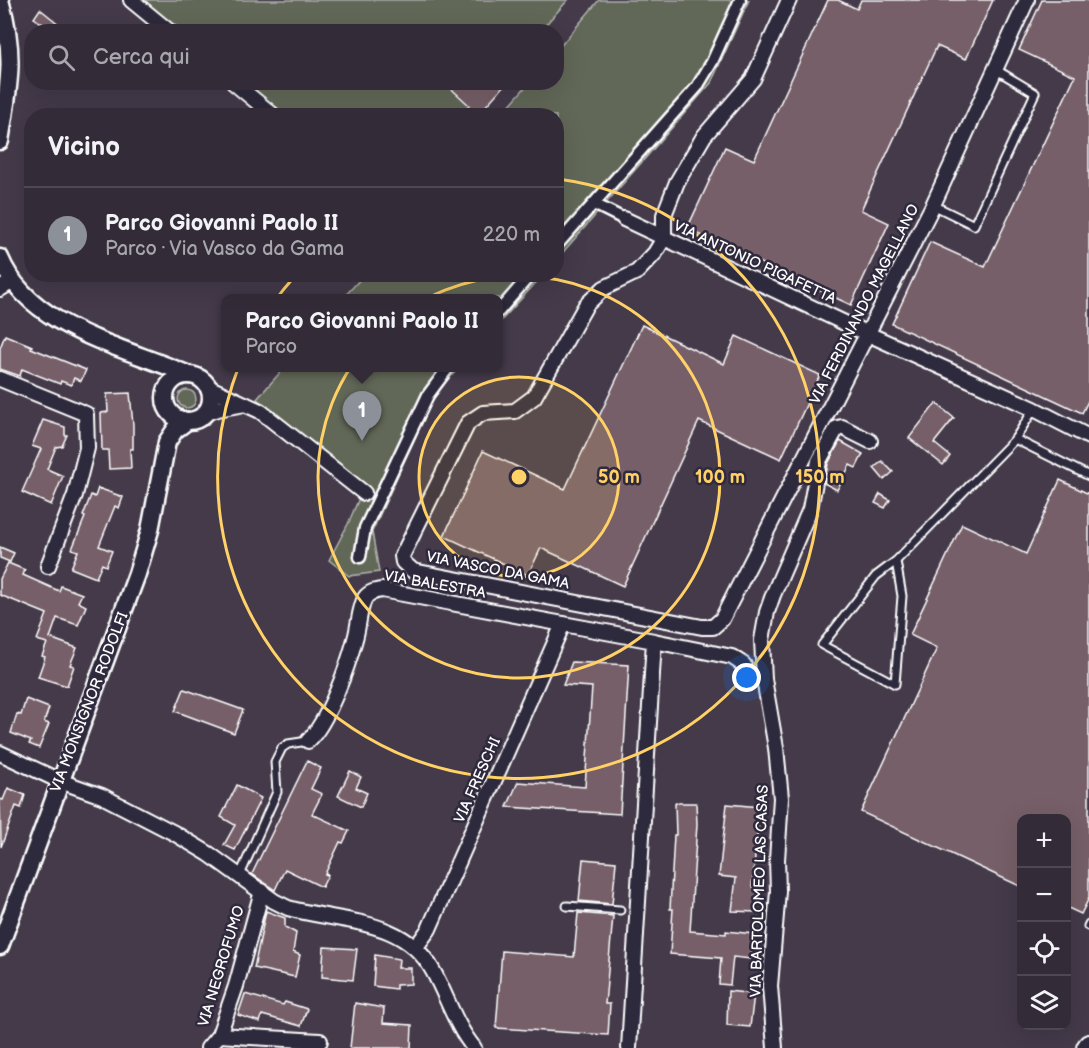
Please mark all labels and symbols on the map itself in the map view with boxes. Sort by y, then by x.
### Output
street label: VIA FERDINANDO MAGELLANO [806,201,923,408]
street label: VIA ANTONIO PIGAFETTA [670,216,840,309]
pin: 1 [342,392,382,441]
centre of rings [509,467,529,487]
text: 50 m [598,467,640,488]
text: 100 m [695,467,745,488]
text: 150 m [795,467,845,488]
street label: VIA VASCO DA GAMA [425,547,572,594]
street label: VIA BALESTRA [383,566,488,603]
street label: VIA MONSIGNOR RODOLFI [46,609,133,795]
your location [732,663,761,692]
street label: VIA FRESCHI [450,734,505,826]
street label: VIA BARTOLOMEO LAS CASAS [746,784,773,998]
street label: VIA NEGROFUMO [194,903,249,1029]

